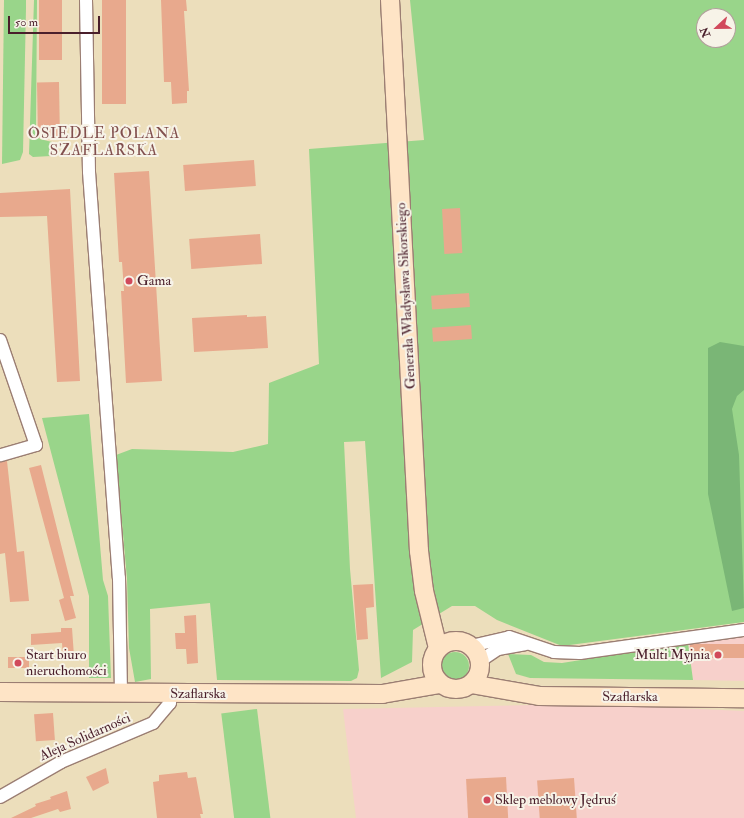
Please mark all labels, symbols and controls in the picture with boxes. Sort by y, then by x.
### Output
scale bar [10,8,102,34]
north arrow [696,8,736,48]
text: 50 m [15,15,38,30]
text: N [697,25,713,39]
district label: OSIEDLE POLANA SZAFLARSKA [28,124,180,159]
street label: Generała Władysława Sikorskiego [393,202,419,390]
place label: Gama [137,273,171,289]
marker: Gama [124,276,134,286]
place label: Start biuro nieruchomości [26,647,107,680]
place label: Multi Myjnia [635,647,710,663]
marker: Multi Myjnia [713,650,723,660]
marker: Start biuro nieruchomości [13,658,23,668]
street label: Szaflarska [170,686,226,702]
street label: Szaflarska [602,689,658,705]
street label: Aleja Solidarności [37,709,133,765]
place label: Sklep meblowy Jędruś [495,792,616,808]
marker: Sklep meblowy Jędruś [482,795,492,805]

